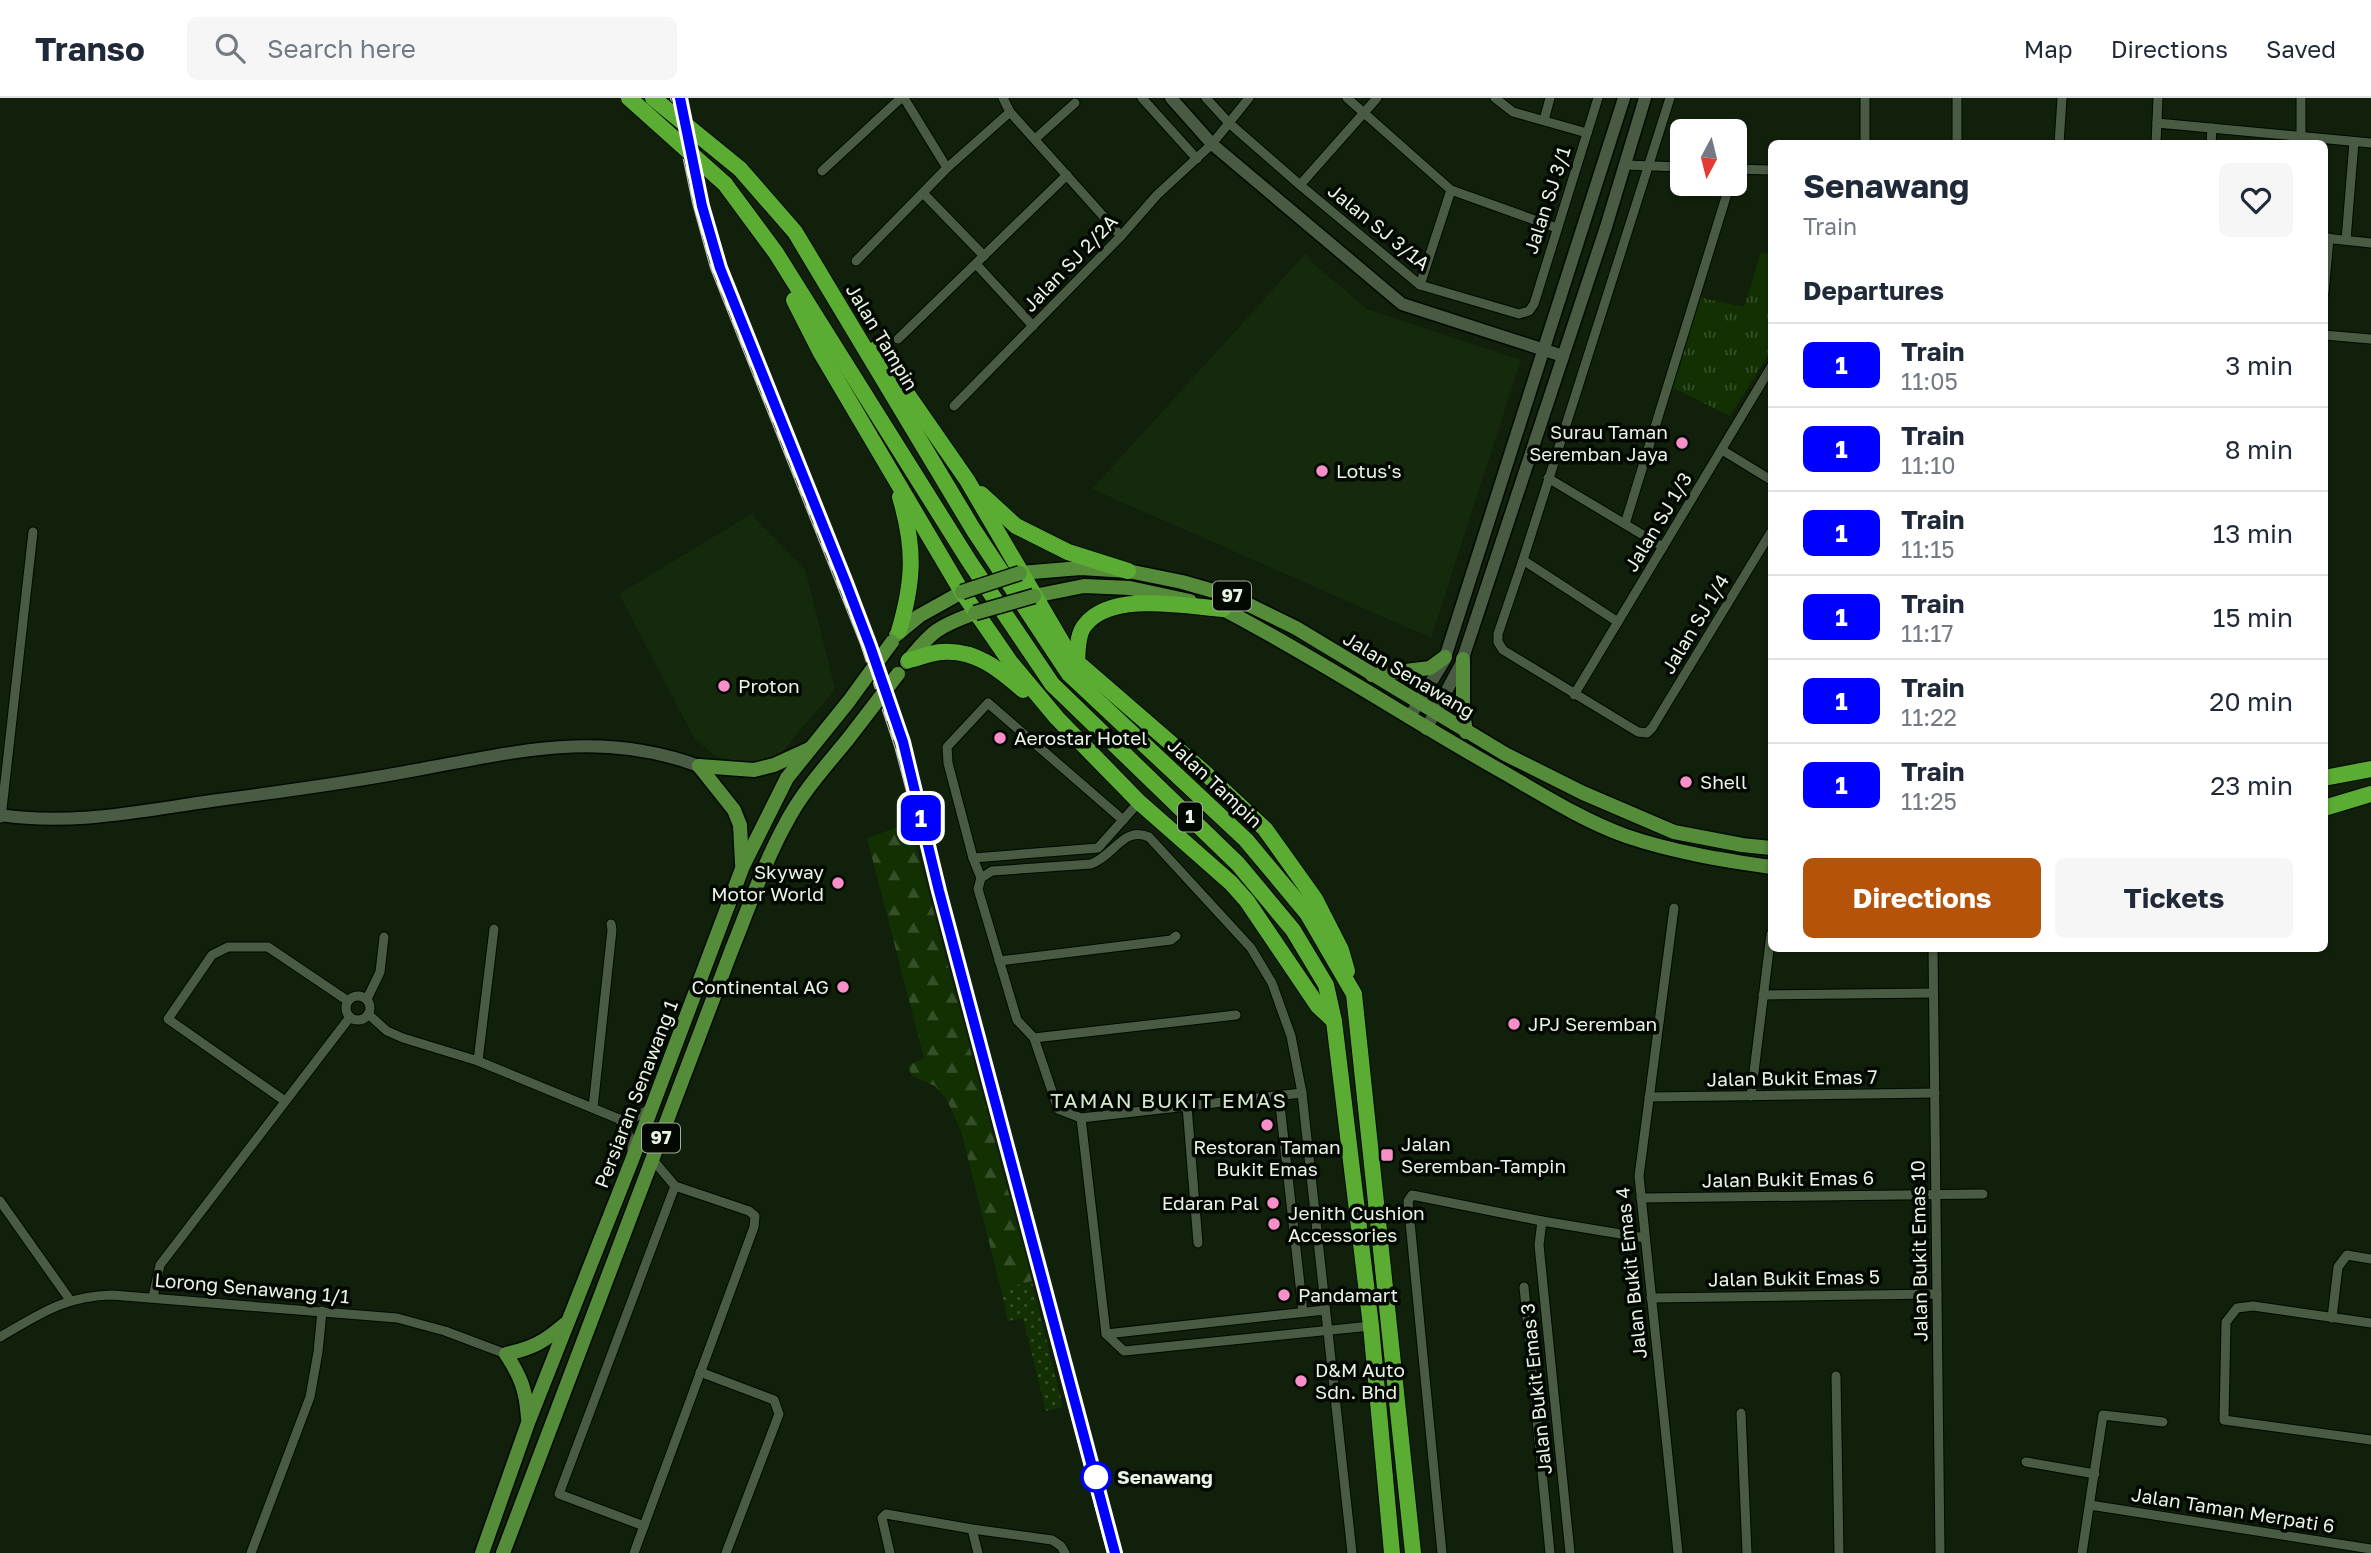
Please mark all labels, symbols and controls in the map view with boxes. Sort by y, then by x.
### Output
search box [187,17,677,80]
text: Transo [35,29,145,68]
icon: search [211,29,249,67]
text: Search here [267,33,416,64]
text: Map [2024,34,2073,63]
text: Directions [2111,34,2228,63]
text: Saved [2266,34,2336,63]
north arrow [1670,119,1746,196]
map controls [1670,119,1747,196]
street label: Jalan SJ 3/1 [1518,143,1575,256]
button: heart [2219,163,2293,237]
text: Senawang [1803,166,1969,205]
street label: Jalan SJ 3/1A [1324,179,1435,275]
street label: Jalan SJ 2/2A [1018,209,1122,316]
text: Train [1803,212,1857,240]
text: Departures [1803,275,1944,306]
street label: Jalan Tampin [842,279,923,394]
text: Train [1901,336,1965,367]
text: 1 [1835,350,1848,379]
text: 3 min [2225,350,2293,381]
text: 11:05 [1901,367,1958,395]
place label: Surau Taman Seremban Jaya [1529,420,1668,465]
text: Train [1901,420,1965,451]
text: 1 [1835,434,1848,463]
text: 8 min [2225,434,2293,465]
marker: Surau Taman Seremban Jaya [1674,435,1690,451]
text: 11:10 [1901,451,1956,479]
place label: Lotus's [1336,459,1401,482]
marker: Lotus's [1314,463,1330,479]
street label: Jalan SJ 1/3 [1619,468,1696,575]
text: Train [1901,504,1965,535]
text: 1 [1835,518,1848,547]
text: 13 min [2213,518,2293,549]
text: 11:15 [1901,535,1955,563]
street label: Jalan SJ 1/4 [1656,570,1733,678]
road number: 97 [1213,582,1251,610]
text: Train [1901,588,1965,619]
text: 1 [1835,602,1848,631]
text: 15 min [2213,602,2293,633]
text: 11:17 [1901,619,1954,647]
street label: Jalan Senawang [1339,626,1479,723]
text: Train [1901,672,1965,703]
place label: Proton [738,674,800,697]
marker: Proton [716,678,732,694]
text: 1 [1835,686,1848,715]
text: 20 min [2209,686,2293,717]
text: 11:22 [1901,703,1957,731]
place label: Aerostar Hotel [1014,726,1147,749]
marker: Aerostar Hotel [992,730,1008,746]
street label: Jalan Tampin [1163,733,1267,832]
text: Train [1901,756,1965,787]
place label: Shell [1700,770,1747,793]
text: 1 [1835,770,1848,799]
text: 23 min [2210,770,2293,801]
marker: Shell [1678,774,1694,790]
text: 11:25 [1901,787,1957,815]
line badge: 1 [898,795,944,841]
road number: 1 [1178,802,1202,832]
text: 1 [915,803,927,832]
button: Directions [1803,858,2041,938]
button: Tickets [2055,858,2293,938]
place label: Skyway Motor World [711,860,824,905]
marker: Skyway Motor World [830,875,846,891]
place label: Continental AG [691,975,829,998]
marker: Continental AG [835,979,851,995]
street label: Persiaran Senawang 1 [589,997,682,1191]
place label: JPJ Seremban [1528,1012,1657,1035]
marker: JPJ Seremban [1506,1016,1522,1032]
street label: Jalan Bukit Emas 7 [1706,1065,1878,1090]
district label: TAMAN BUKIT EMAS [1050,1087,1288,1113]
marker: Restoran Taman Bukit Emas [1259,1117,1275,1133]
road number: 97 [642,1124,680,1153]
place label: Jalan Seremban-Tampin [1401,1132,1566,1177]
place label: Restoran Taman Bukit Emas [1193,1135,1341,1180]
marker: Jalan Seremban-Tampin [1379,1147,1395,1163]
street label: Jalan Bukit Emas 10 [1905,1160,1932,1342]
street label: Jalan Bukit Emas 6 [1702,1165,1874,1192]
street label: Jalan Bukit Emas 4 [1610,1186,1651,1360]
place label: Edaran Pal [1162,1191,1259,1214]
marker: Edaran Pal [1265,1195,1281,1211]
place label: Jenith Cushion Accessories [1288,1201,1425,1246]
marker: Jenith Cushion Accessories [1266,1216,1282,1232]
street label: Jalan Bukit Emas 5 [1708,1265,1880,1290]
street label: Lorong Senawang 1/1 [154,1268,350,1307]
place label: Pandamart [1298,1283,1398,1306]
marker: Pandamart [1276,1287,1292,1303]
street label: Jalan Bukit Emas 3 [1515,1302,1556,1476]
place label: D&M Auto Sdn. Bhd [1315,1358,1405,1403]
marker: D&M Auto Sdn. Bhd [1293,1373,1309,1389]
marker: Senawang [1081,1462,1111,1492]
place label: Senawang [1117,1465,1213,1488]
street label: Jalan Taman Merpati 6 [2130,1482,2336,1537]

